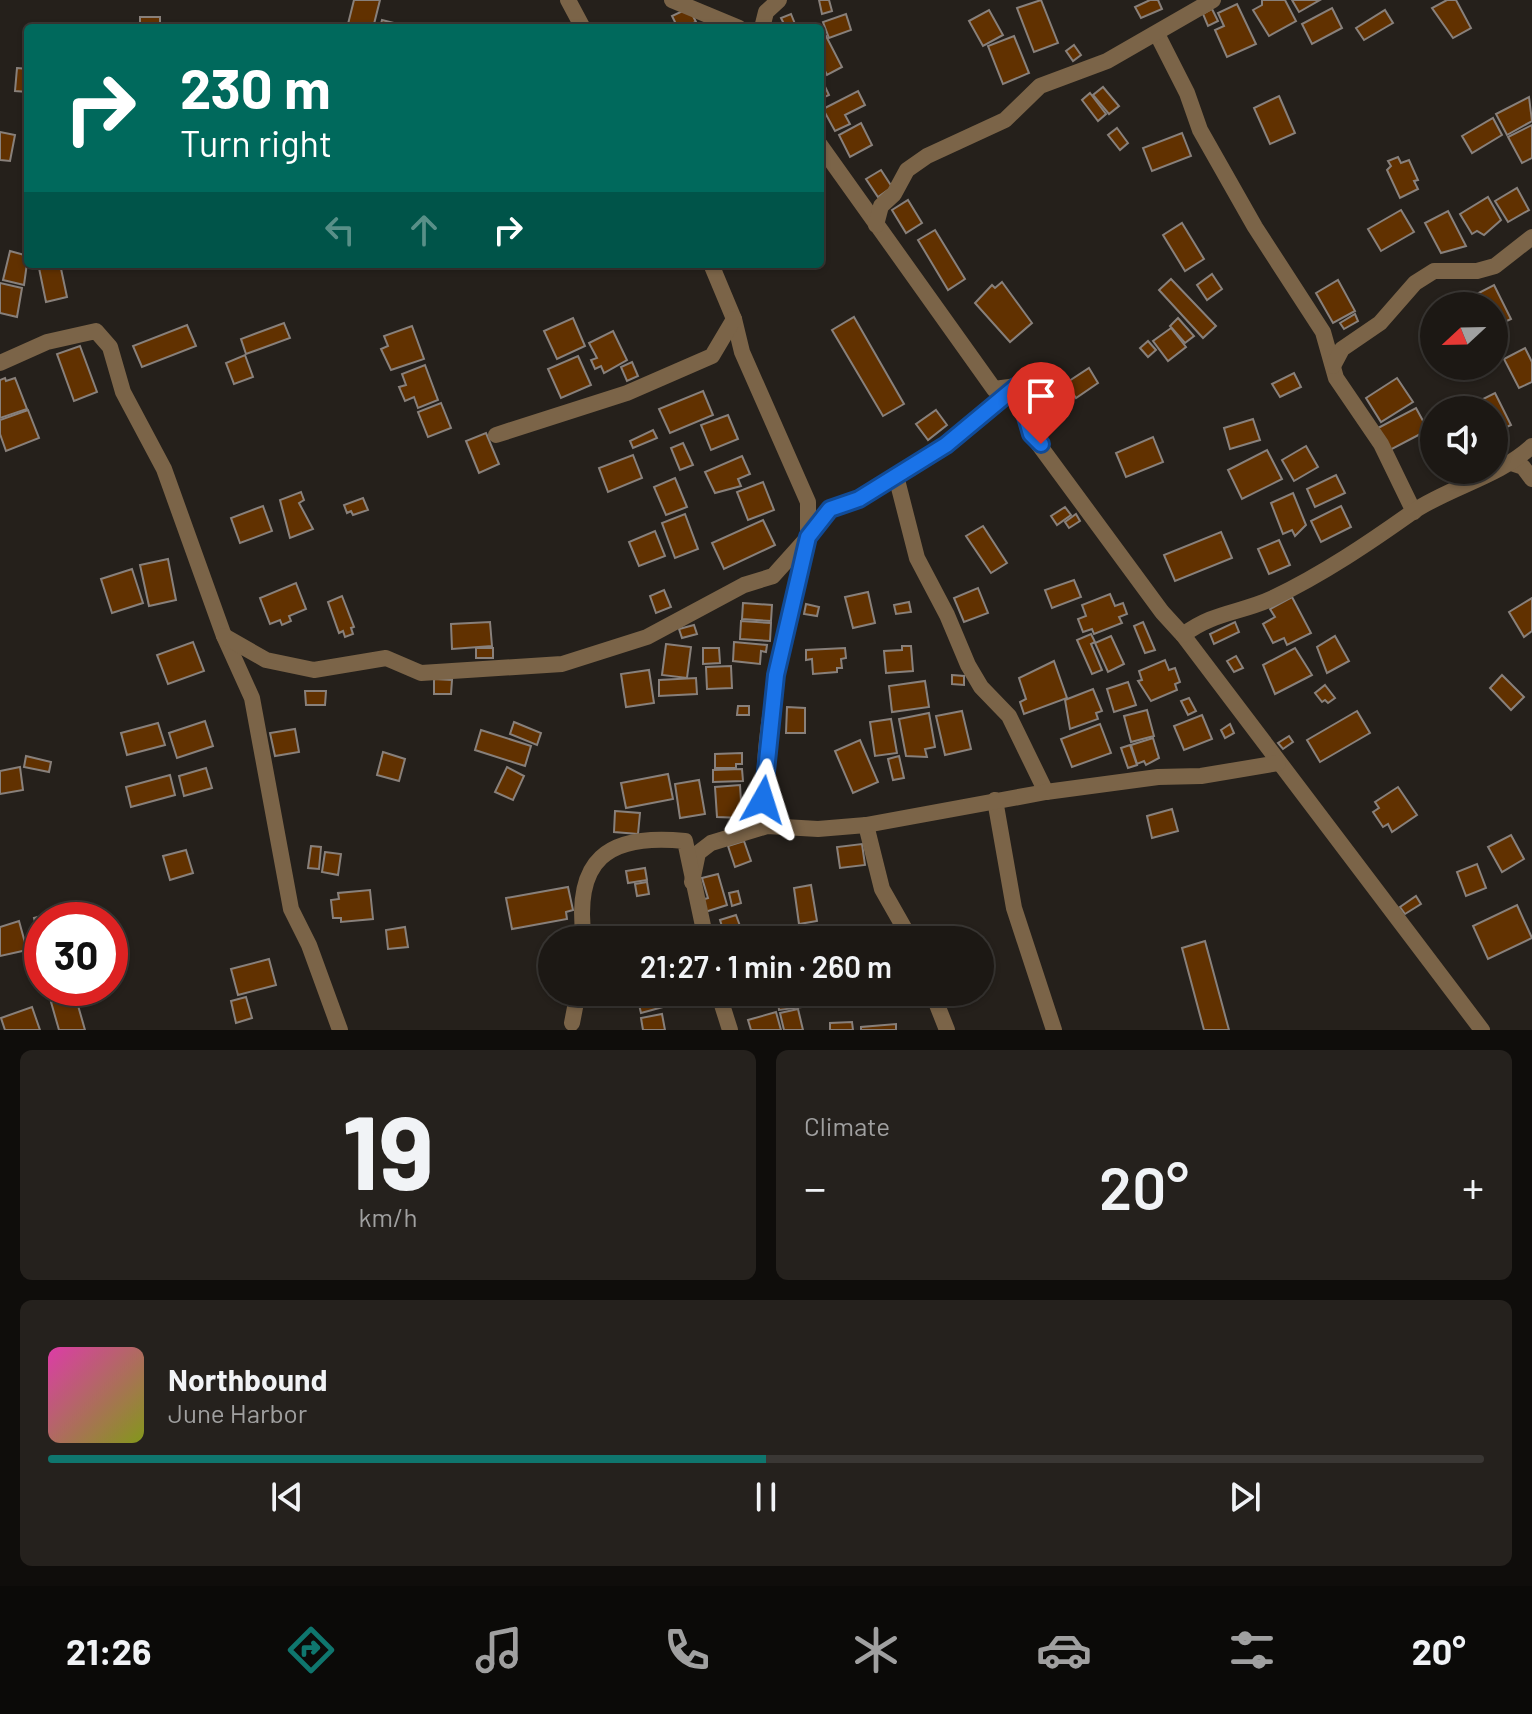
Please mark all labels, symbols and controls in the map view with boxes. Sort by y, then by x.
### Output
text: 230 m [180,53,331,120]
icon: right [48,56,152,160]
text: Turn right [180,121,332,164]
icon: left [318,208,362,252]
icon: ahead [402,208,446,252]
icon: right [486,208,530,252]
north arrow [1420,292,1508,380]
map controls [1420,292,1508,484]
pin [1007,362,1075,444]
icon: arrive [1019,374,1063,418]
button: sound [1420,396,1508,484]
position arrow [721,758,805,842]
speed limit sign: 30 [24,902,128,1006]
text: 21:27 · 1 min · 260 m [640,948,892,984]
text: 19 [342,1086,434,1211]
text: Climate [804,1110,890,1141]
text: 20° [1099,1150,1189,1222]
text: − [804,1160,826,1213]
text: + [1462,1160,1484,1213]
text: km/h [359,1201,417,1232]
text: Northbound [168,1361,327,1397]
text: June Harbor [168,1397,307,1428]
icon: previous [265,1475,309,1519]
icon: pause [744,1475,788,1519]
icon: next [1223,1475,1267,1519]
icon: directions [283,1622,339,1678]
icon: music [471,1622,527,1678]
icon: phone [659,1622,715,1678]
icon: climate [848,1622,904,1678]
icon: car [1036,1622,1092,1678]
icon: filters [1224,1622,1280,1678]
text: 21:26 [66,1629,151,1672]
text: 20° [1412,1629,1466,1672]

